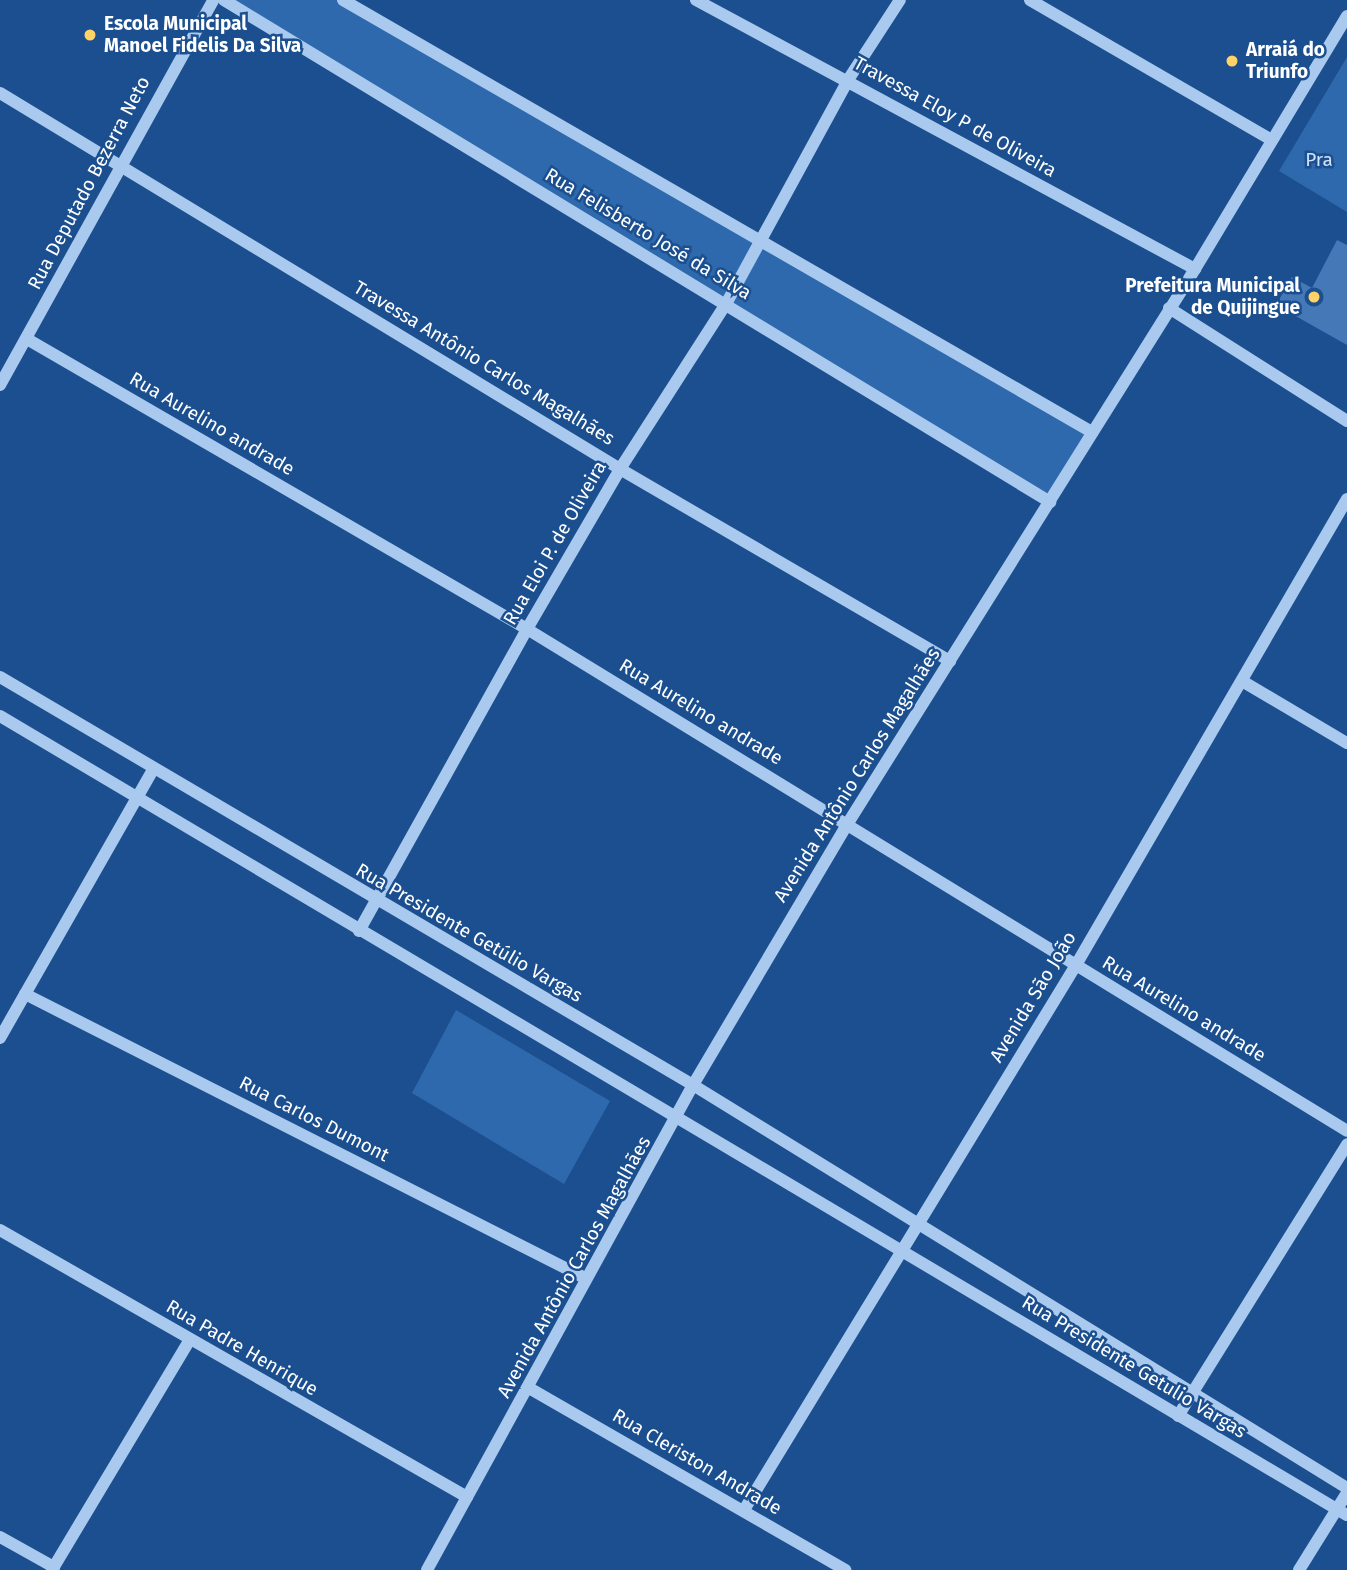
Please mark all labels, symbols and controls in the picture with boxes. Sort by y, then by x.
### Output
place label: Escola Municipal Manoel Fidelis Da Silva [104,13,301,57]
marker: Escola Municipal Manoel Fidelis Da Silva [82,27,98,43]
place label: Arraiá do Triunfo [1246,39,1325,83]
street label: Travessa Eloy P de Oliveira [850,52,1060,182]
marker: Arraiá do Triunfo [1224,53,1240,69]
street label: Rua Deputado Bezerra Neto [23,73,155,293]
park label: Pra [1305,149,1333,171]
street label: Rua Felisberto José da Silva [541,163,755,305]
place label: Prefeitura Municipal de Quijingue [1125,275,1300,319]
street label: Travessa Antônio Carlos Magalhães [350,276,618,450]
marker: Prefeitura Municipal de Quijingue [1306,289,1322,305]
street label: Rua Aurelino andrade [125,367,299,481]
street label: Rua Eloi P. de Oliveira [499,457,611,629]
street label: Avenida Antônio Carlos Magalhães [769,644,945,906]
street label: Rua Aurelino andrade [615,654,787,770]
street label: Rua Presidente Getúlio Vargas [352,859,586,1007]
street label: Avenida São João [985,927,1081,1067]
street label: Rua Aurelino andrade [1098,951,1270,1067]
street label: Rua Carlos Dumont [235,1071,393,1167]
street label: Avenida Antônio Carlos Magalhães [492,1132,656,1402]
street label: Rua Presidente Getulio Vargas [1018,1291,1250,1443]
street label: Rua Padre Henrique [162,1295,322,1401]
street label: Rua Cleriston Andrade [608,1404,786,1520]

